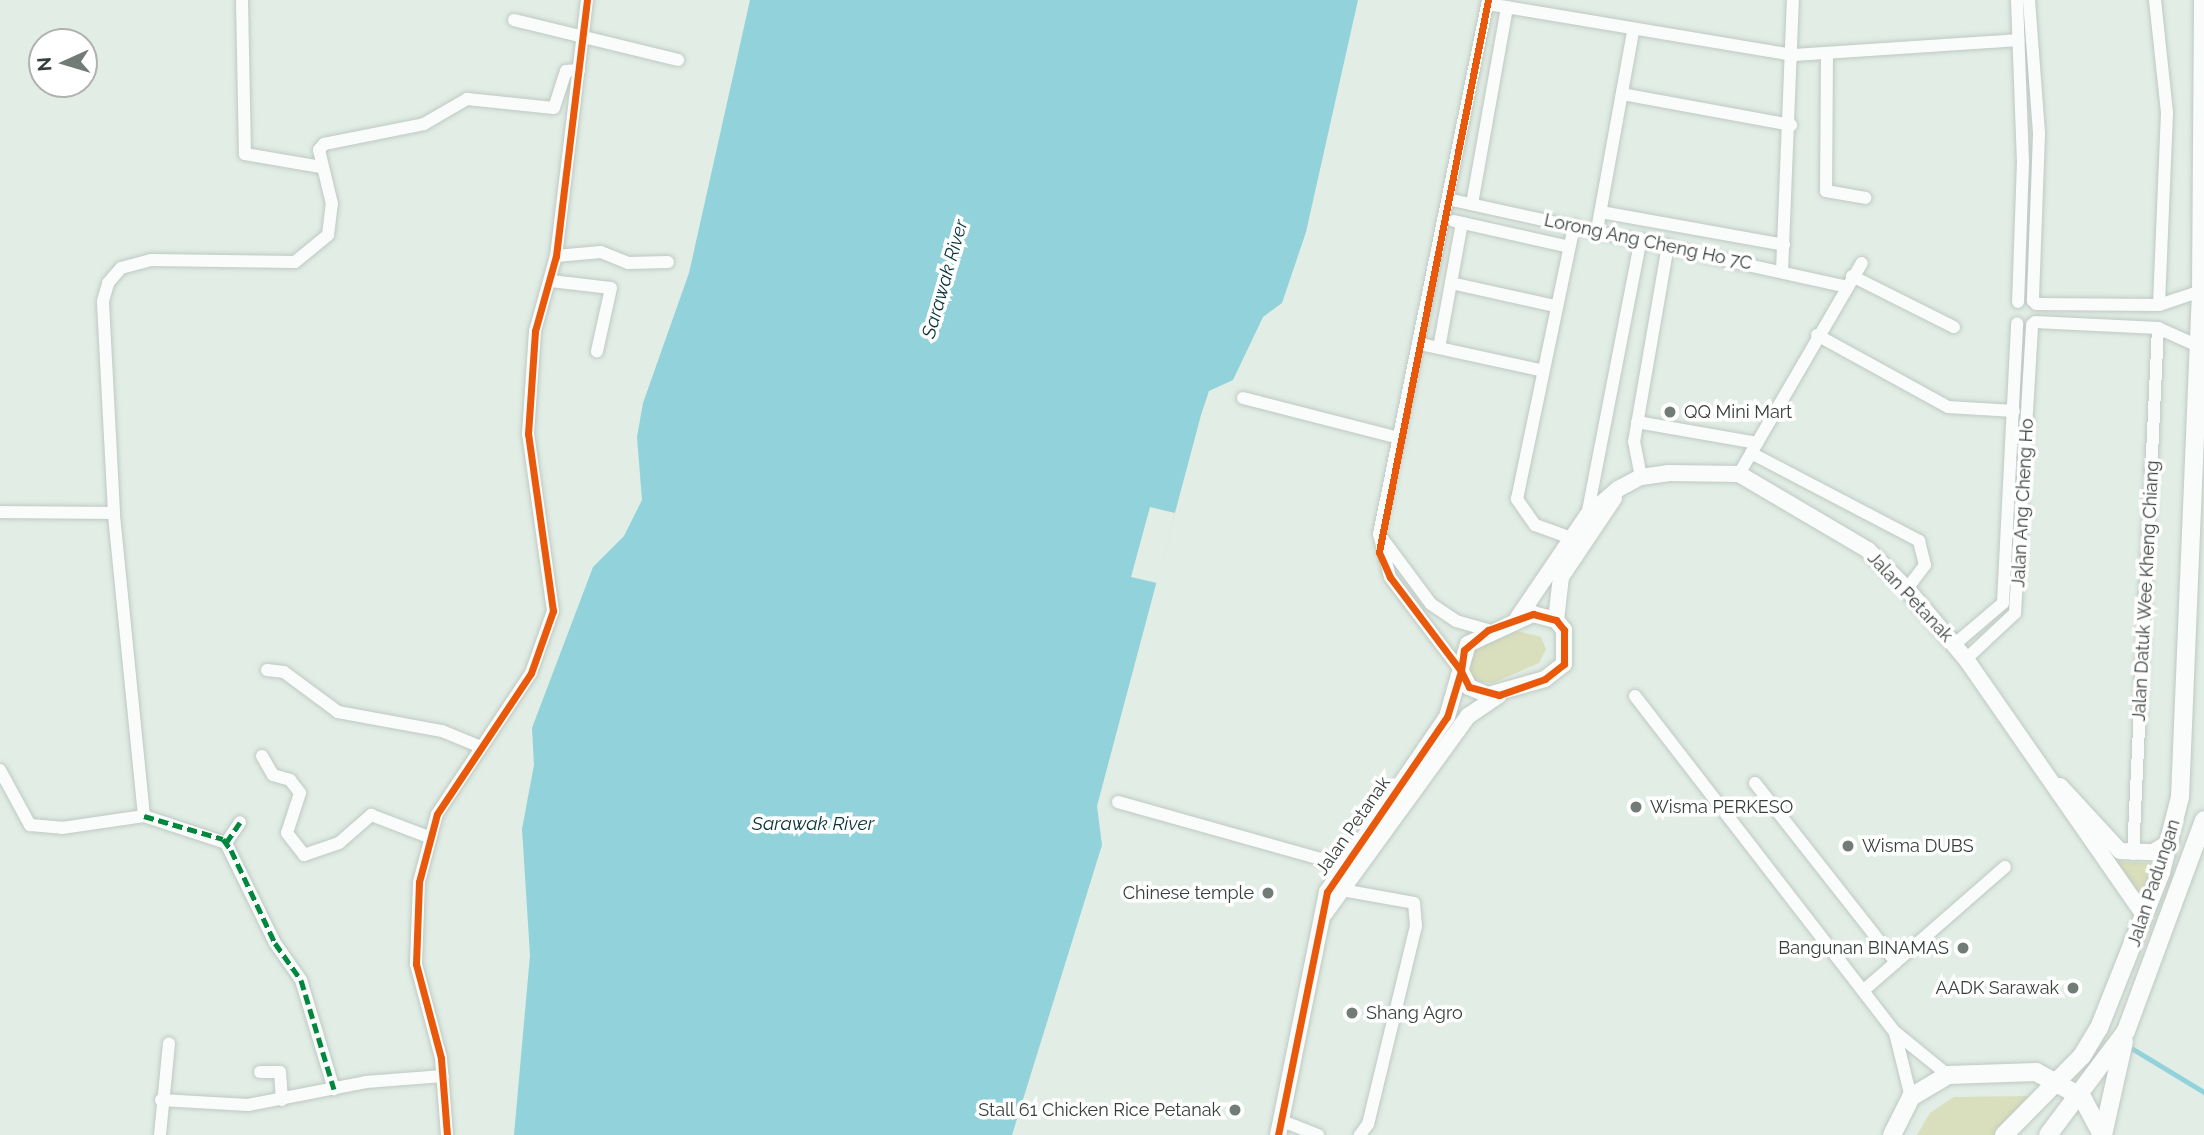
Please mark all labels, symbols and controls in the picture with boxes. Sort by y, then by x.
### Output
north arrow [28,28,98,98]
text: N [33,56,56,72]
street label: Lorong Ang Cheng Ho 7C [1542,209,1754,275]
water label: Sarawak River [917,217,973,341]
place label: QQ Mini Mart [1684,401,1792,423]
marker: QQ Mini Mart [1662,404,1678,420]
street label: Jalan Ang Cheng Ho [2008,418,2038,588]
street label: Jalan Datuk Wee Kheng Chiang [2128,460,2164,722]
street label: Jalan Petanak [1863,547,1957,647]
street label: Jalan Petanak [1311,773,1395,879]
place label: Wisma PERKESO [1650,796,1793,818]
marker: Wisma PERKESO [1628,799,1644,815]
water label: Sarawak River [752,813,874,835]
street label: Jalan Padungan [2123,817,2185,949]
place label: Wisma DUBS [1862,835,1974,857]
marker: Wisma DUBS [1840,838,1856,854]
place label: Chinese temple [1123,882,1254,904]
marker: Chinese temple [1260,885,1276,901]
place label: Bangunan BINAMAS [1778,937,1949,959]
marker: Bangunan BINAMAS [1955,940,1971,956]
place label: AADK Sarawak [1935,977,2059,999]
marker: AADK Sarawak [2065,980,2081,996]
place label: Shang Agro [1366,1002,1463,1024]
marker: Shang Agro [1344,1005,1360,1021]
place label: Stall 61 Chicken Rice Petanak [978,1099,1221,1121]
marker: Stall 61 Chicken Rice Petanak [1227,1102,1243,1118]

